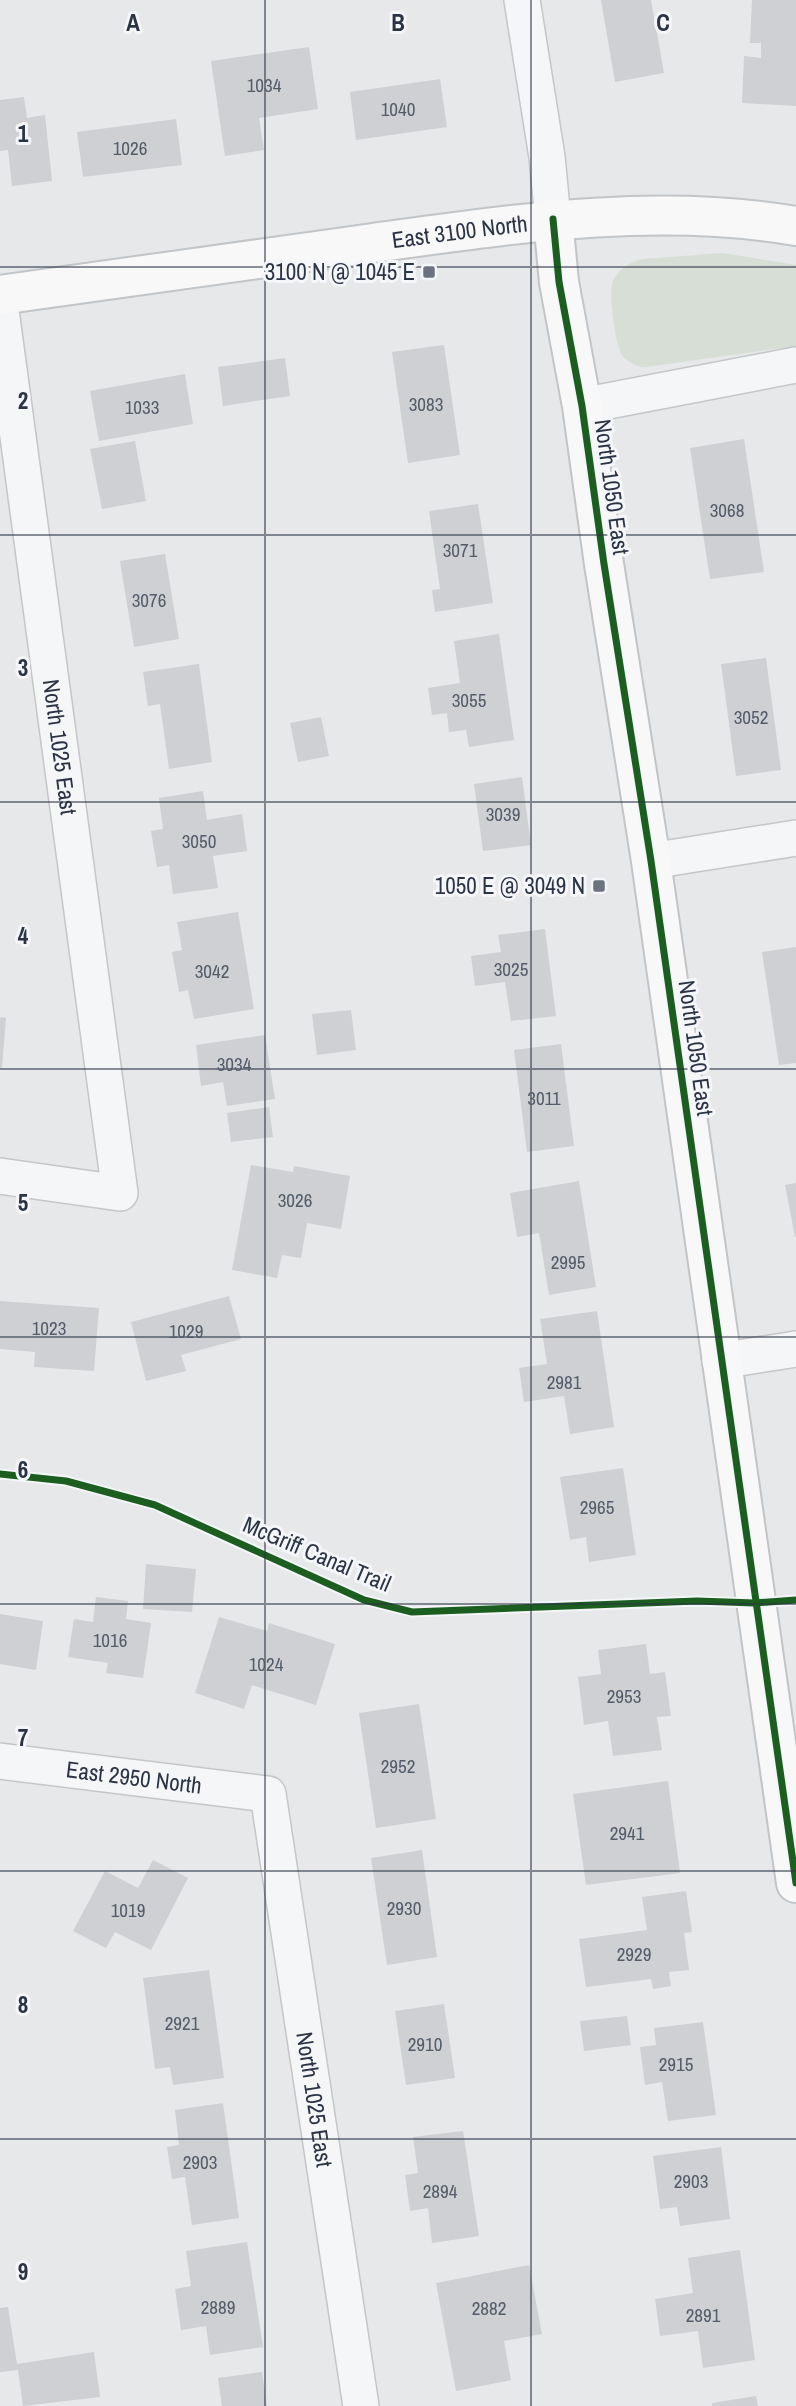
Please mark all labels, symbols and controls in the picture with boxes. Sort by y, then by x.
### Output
text: A [126,7,140,38]
text: B [391,7,405,38]
text: C [656,7,670,38]
house number: 1034 [247,72,282,98]
house number: 1040 [381,96,415,122]
text: 1 [18,118,29,149]
house number: 1026 [113,135,147,161]
street label: East 3100 North [390,207,529,255]
place label: 3100 N @ 1045 E [265,256,415,287]
marker: 3100 N @ 1045 E [421,264,437,280]
text: 2 [18,385,28,416]
house number: 3083 [409,391,443,417]
house number: 1033 [125,394,159,420]
street label: North 1050 East [588,417,637,557]
house number: 3068 [710,497,744,523]
house number: 3071 [443,537,478,563]
house number: 3076 [132,587,166,613]
text: 3 [18,652,28,683]
street label: North 1025 East [36,677,85,817]
house number: 3055 [452,687,487,713]
house number: 3052 [734,704,768,730]
house number: 3039 [486,801,520,827]
house number: 3050 [182,828,216,854]
place label: 1050 E @ 3049 N [435,870,585,901]
marker: 1050 E @ 3049 N [591,878,607,894]
text: 4 [18,920,29,951]
house number: 3025 [494,956,529,982]
house number: 3042 [195,958,229,984]
street label: North 1050 East [672,978,721,1118]
house number: 3034 [217,1051,252,1077]
house number: 3011 [527,1085,561,1111]
text: 5 [18,1187,28,1218]
house number: 3026 [278,1187,312,1213]
house number: 2995 [551,1249,586,1275]
house number: 1023 [32,1315,66,1341]
house number: 1029 [169,1318,203,1344]
house number: 2981 [547,1369,582,1395]
text: 6 [18,1454,28,1485]
house number: 2965 [580,1494,615,1520]
street label: McGriff Canal Trail [238,1508,396,1599]
house number: 1016 [93,1627,127,1653]
house number: 1024 [249,1651,284,1677]
house number: 2953 [607,1683,641,1709]
text: 7 [18,1722,28,1753]
street label: East 2950 North [64,1753,204,1801]
house number: 2952 [381,1753,415,1779]
house number: 2941 [610,1820,645,1846]
house number: 2930 [387,1895,421,1921]
house number: 1019 [111,1897,145,1923]
house number: 2929 [617,1941,651,1967]
text: 8 [18,1989,28,2020]
house number: 2921 [165,2010,200,2036]
street label: North 1025 East [289,2030,340,2169]
house number: 2910 [408,2031,442,2057]
house number: 2915 [659,2051,694,2077]
house number: 2903 [183,2149,217,2175]
house number: 2903 [674,2168,708,2194]
house number: 2894 [423,2178,458,2204]
text: 9 [18,2256,28,2287]
house number: 2889 [201,2294,235,2320]
house number: 2882 [472,2295,506,2321]
house number: 2891 [686,2302,721,2328]

